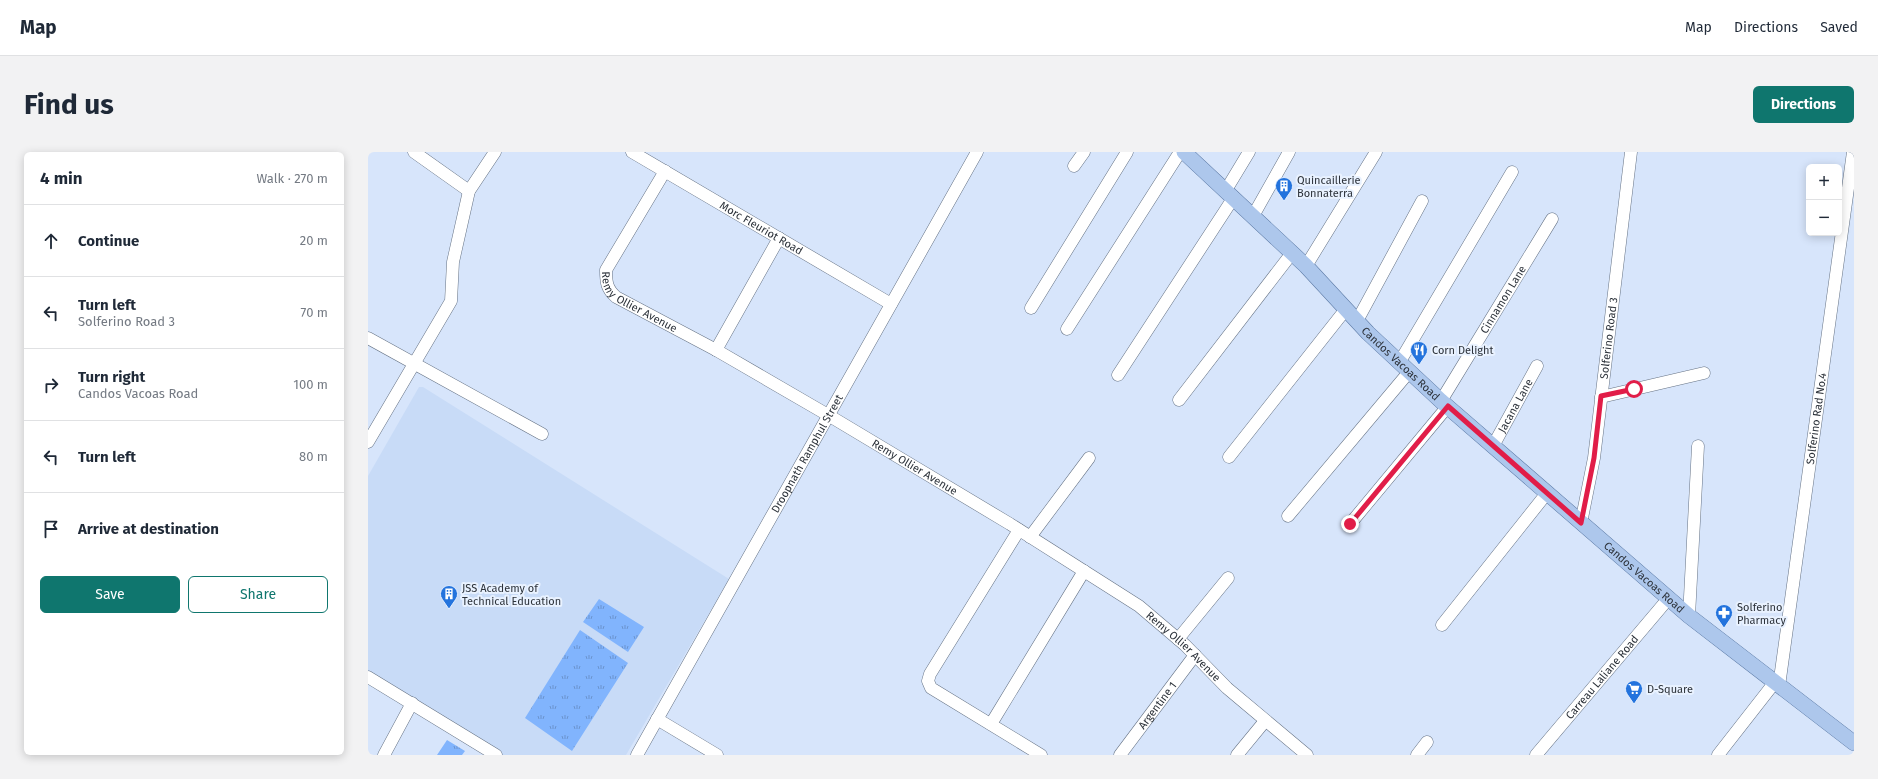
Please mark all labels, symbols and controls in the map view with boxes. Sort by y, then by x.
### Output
text: Map [20,16,57,39]
text: Map [1685,19,1712,36]
text: Directions [1734,19,1798,36]
text: Saved [1820,19,1858,36]
button: Directions [1753,86,1854,123]
text: Find us [24,88,114,121]
map controls [1806,164,1842,236]
button: + [1806,164,1842,200]
text: 4 min [40,168,83,189]
text: Walk · 270 m [256,171,328,186]
place label: Quincaillerie Bonnaterra [1297,174,1361,200]
building icon: Quincaillerie Bonnaterra [1274,176,1294,201]
street label: Morc Fleuriot Road [717,199,805,258]
button: − [1806,200,1842,236]
icon: ahead [40,230,62,252]
text: Continue [78,232,139,250]
text: 20 m [300,233,328,248]
street label: Cinnamon Lane [1478,263,1529,336]
street label: Remy Ollier Avenue [599,271,679,335]
text: Turn left [78,296,136,314]
street label: Solferino Road 3 [1598,297,1620,380]
icon: left [40,302,62,324]
text: 70 m [301,305,328,320]
text: Solferino Road 3 [78,314,175,329]
street label: Candos Vacoas Road [1359,324,1442,403]
restaurant icon: Corn Delight [1409,340,1429,365]
place label: Corn Delight [1432,344,1494,357]
text: Turn right [78,368,145,386]
street label: Solferino Rad No.4 [1804,372,1829,465]
icon: right [40,374,62,396]
text: 100 m [293,377,328,392]
street label: Jacana Lane [1496,377,1536,435]
route start [1625,380,1643,398]
text: Candos Vacoas Road [78,386,198,401]
street label: Droopnath Ramphul Street [769,392,846,515]
street label: Remy Ollier Avenue [869,437,959,498]
icon: left [40,446,62,468]
text: Turn left [78,448,136,466]
text: 80 m [299,449,328,464]
route end [1341,515,1359,533]
icon: arrive [40,518,62,540]
text: Arrive at destination [78,520,219,538]
street label: Candos Vacoas Road [1601,539,1687,616]
button: Save [40,576,180,613]
button: Share [188,576,328,613]
place label: JSS Academy of Technical Education [462,582,561,608]
building icon: JSS Academy of Technical Education [439,584,459,609]
place label: Solferino Pharmacy [1737,601,1787,627]
pharmacy icon: Solferino Pharmacy [1714,603,1734,628]
street label: Remy Ollier Avenue [1143,609,1223,684]
street label: Carreau Laliane Road [1563,633,1641,722]
supermarket icon: D-Square [1624,679,1644,704]
street label: Argentine 1 [1136,680,1179,732]
place label: D-Square [1647,683,1693,696]

